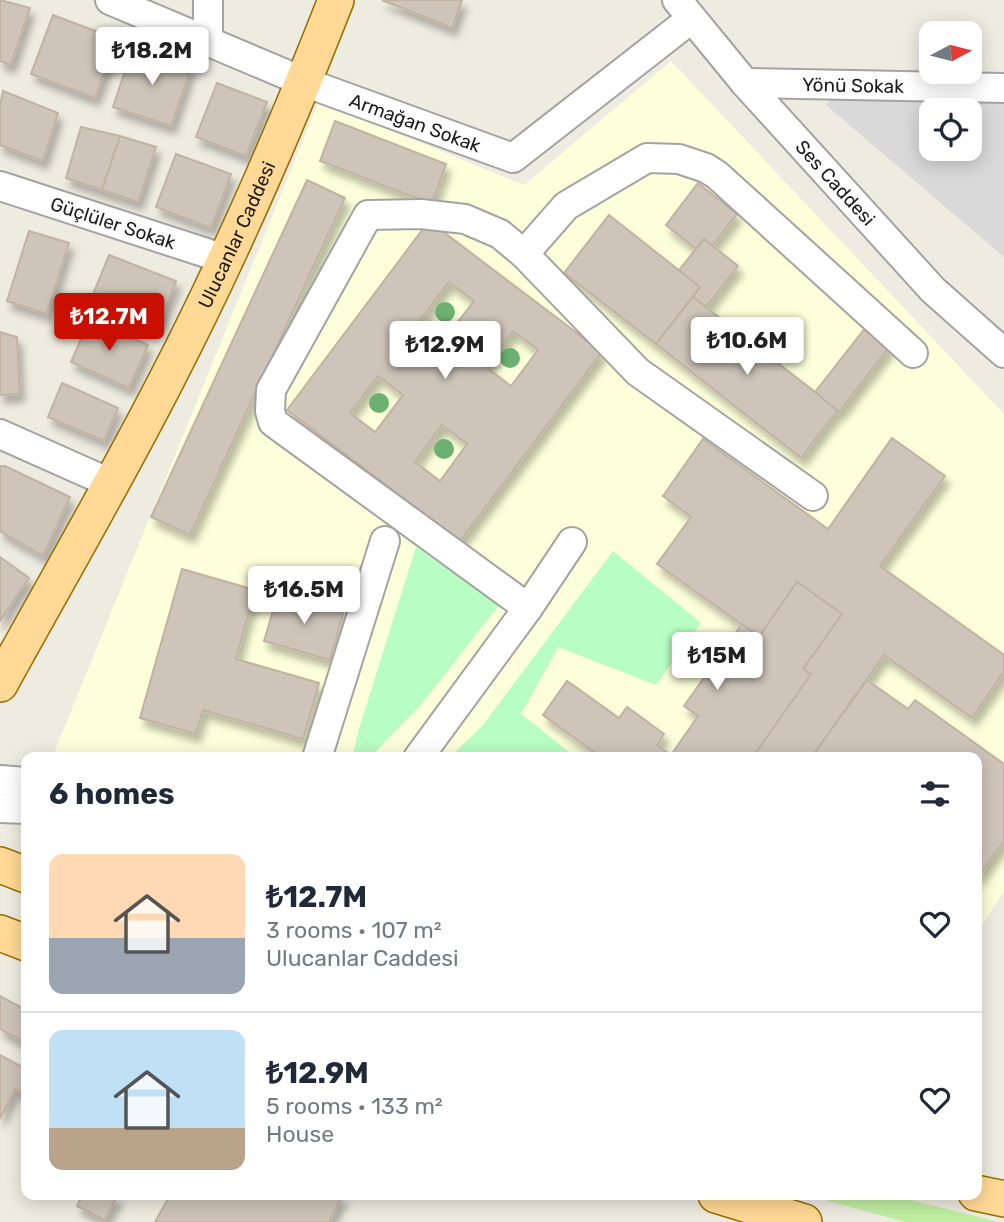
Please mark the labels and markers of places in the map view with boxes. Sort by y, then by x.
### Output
pin: ₺18.2M [95,28,209,87]
pin: ₺12.7M [52,294,166,353]
pin: ₺10.6M [690,318,804,377]
pin: ₺12.9M [388,322,502,381]
pin: ₺16.5M [247,566,361,626]
pin: ₺15M [676,632,758,692]

